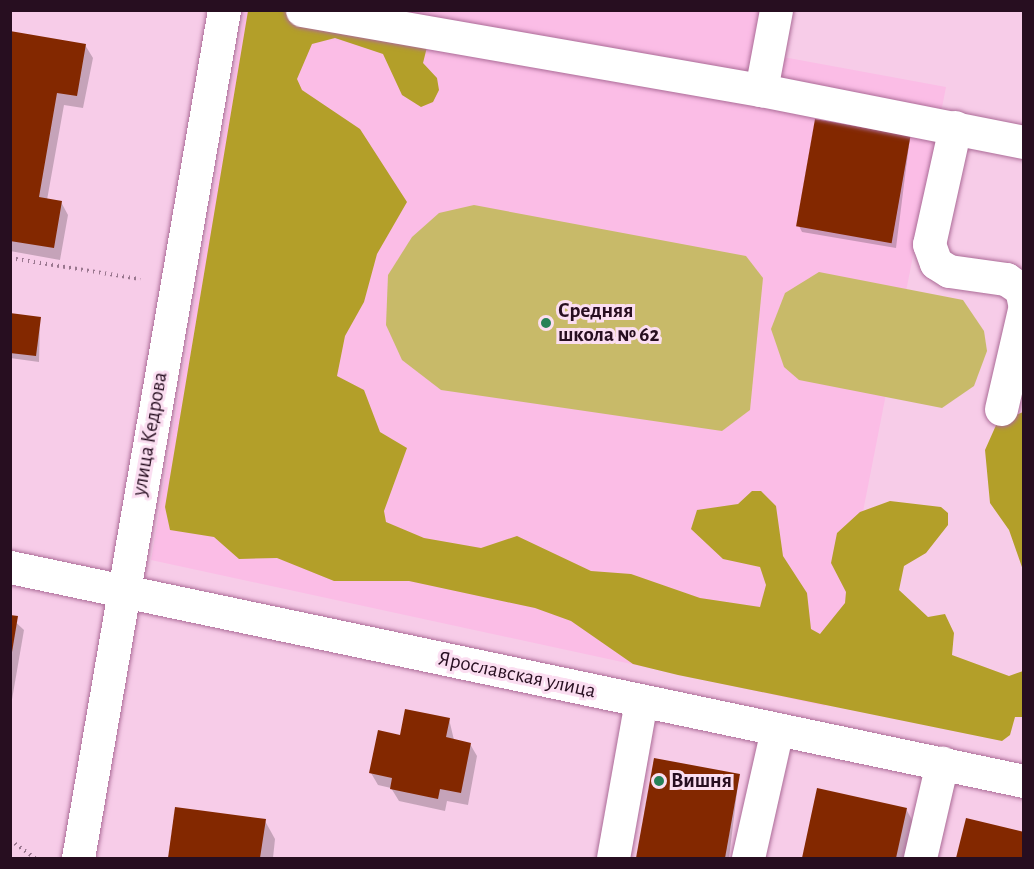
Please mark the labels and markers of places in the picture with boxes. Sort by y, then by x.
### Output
place label: Средняя школа № 62 [558,298,659,348]
marker: Средняя школа № 62 [539,316,553,330]
place label: Вишня [671,768,732,794]
marker: Вишня [652,774,666,788]

